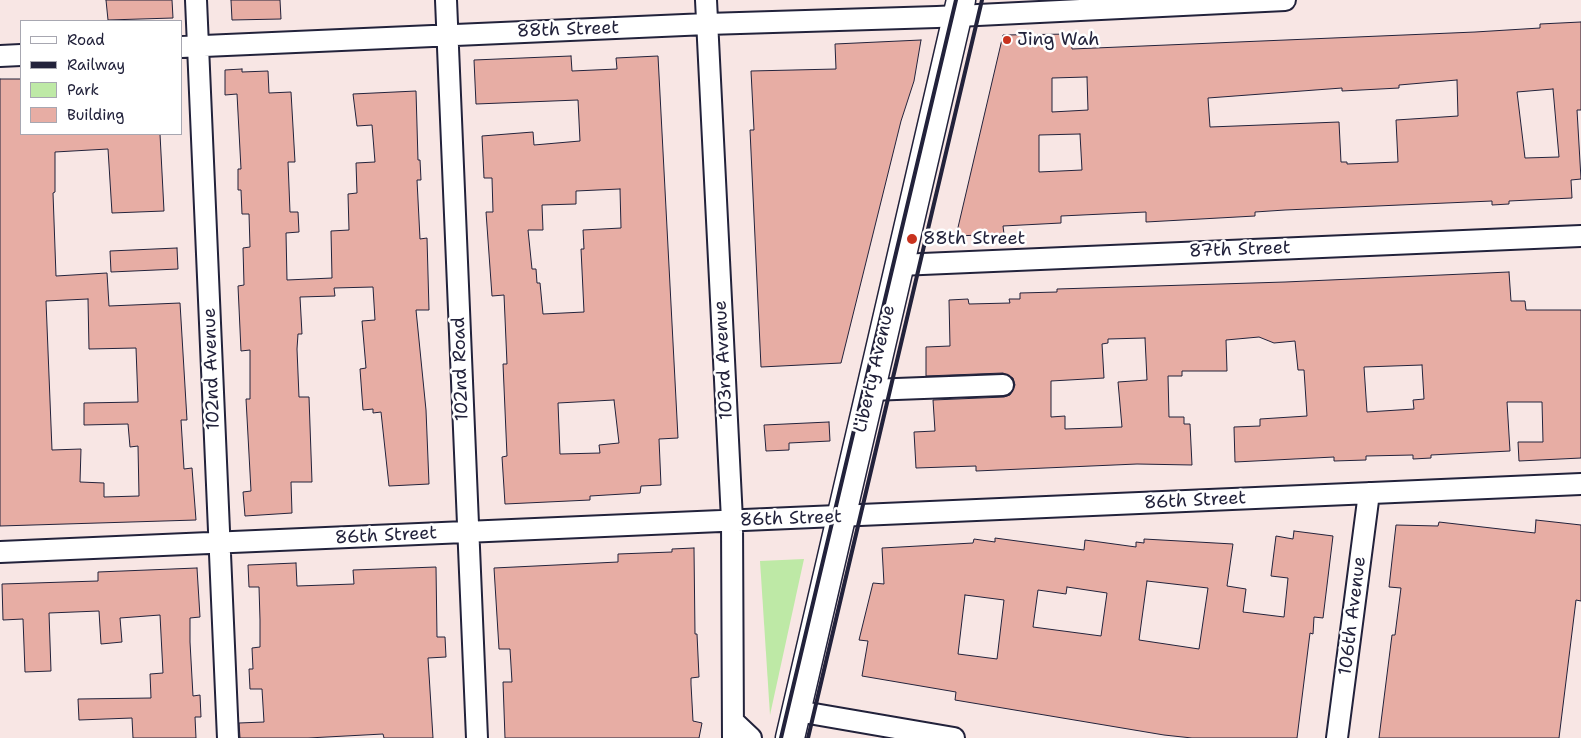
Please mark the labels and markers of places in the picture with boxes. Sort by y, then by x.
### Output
place label: Jing Wah [1017,29,1100,51]
marker: Jing Wah [1001,34,1013,46]
place label: 88th Street [923,228,1025,250]
marker: 88th Street [905,232,919,246]

